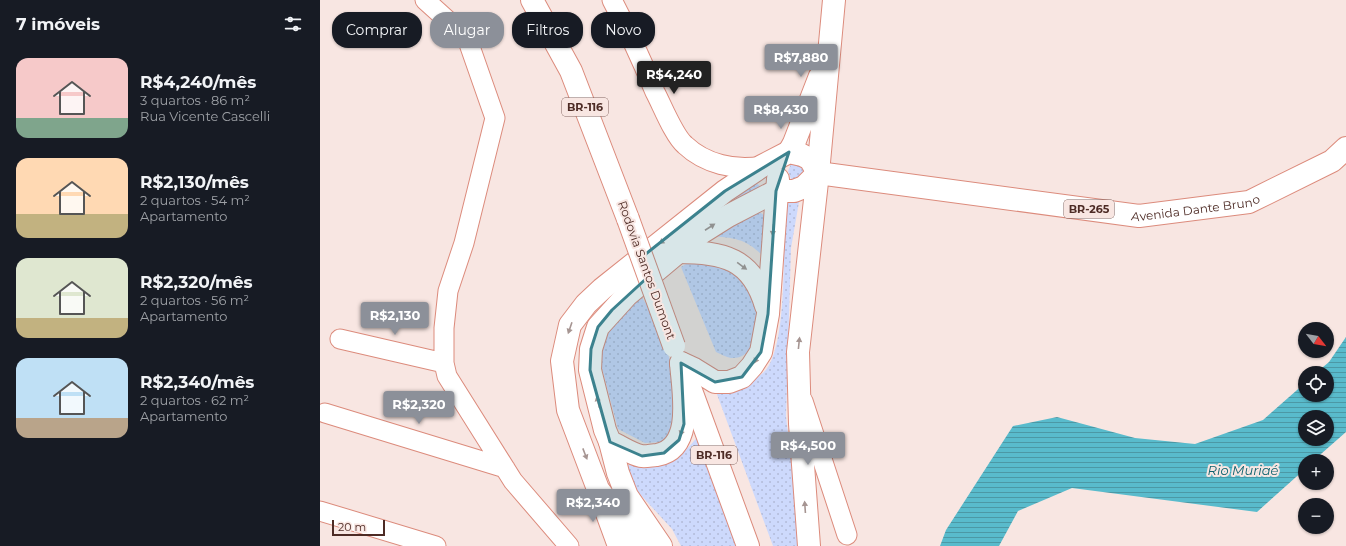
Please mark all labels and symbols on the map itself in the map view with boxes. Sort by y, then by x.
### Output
pin: R$7,880 [764,44,838,78]
pin: R$4,240 [637,61,711,95]
pin: R$8,430 [744,96,818,130]
road number: BR-116 [562,98,608,116]
street label: Avenida Dante Bruno [1130,190,1262,224]
street label: Rodovia Santos Dumont [615,199,679,342]
road number: BR-265 [1064,200,1114,218]
one-way arrow [705,223,715,231]
one-way arrow [770,224,777,236]
one-way arrow [659,236,670,245]
one-way arrow [737,262,747,270]
pin: R$2,130 [358,302,432,336]
north arrow [1298,322,1334,358]
one-way arrow [567,323,573,335]
one-way arrow [796,337,803,349]
one-way arrow [754,352,761,364]
pin: R$2,320 [382,391,456,425]
one-way arrow [594,396,600,409]
one-way arrow [679,424,685,436]
pin: R$4,500 [771,432,845,466]
road number: BR-116 [691,446,737,464]
one-way arrow [582,448,588,460]
water label: Rio Muriaé [1208,462,1279,478]
pin: R$2,340 [556,489,630,523]
one-way arrow [802,501,809,513]
scale bar [332,518,385,537]

